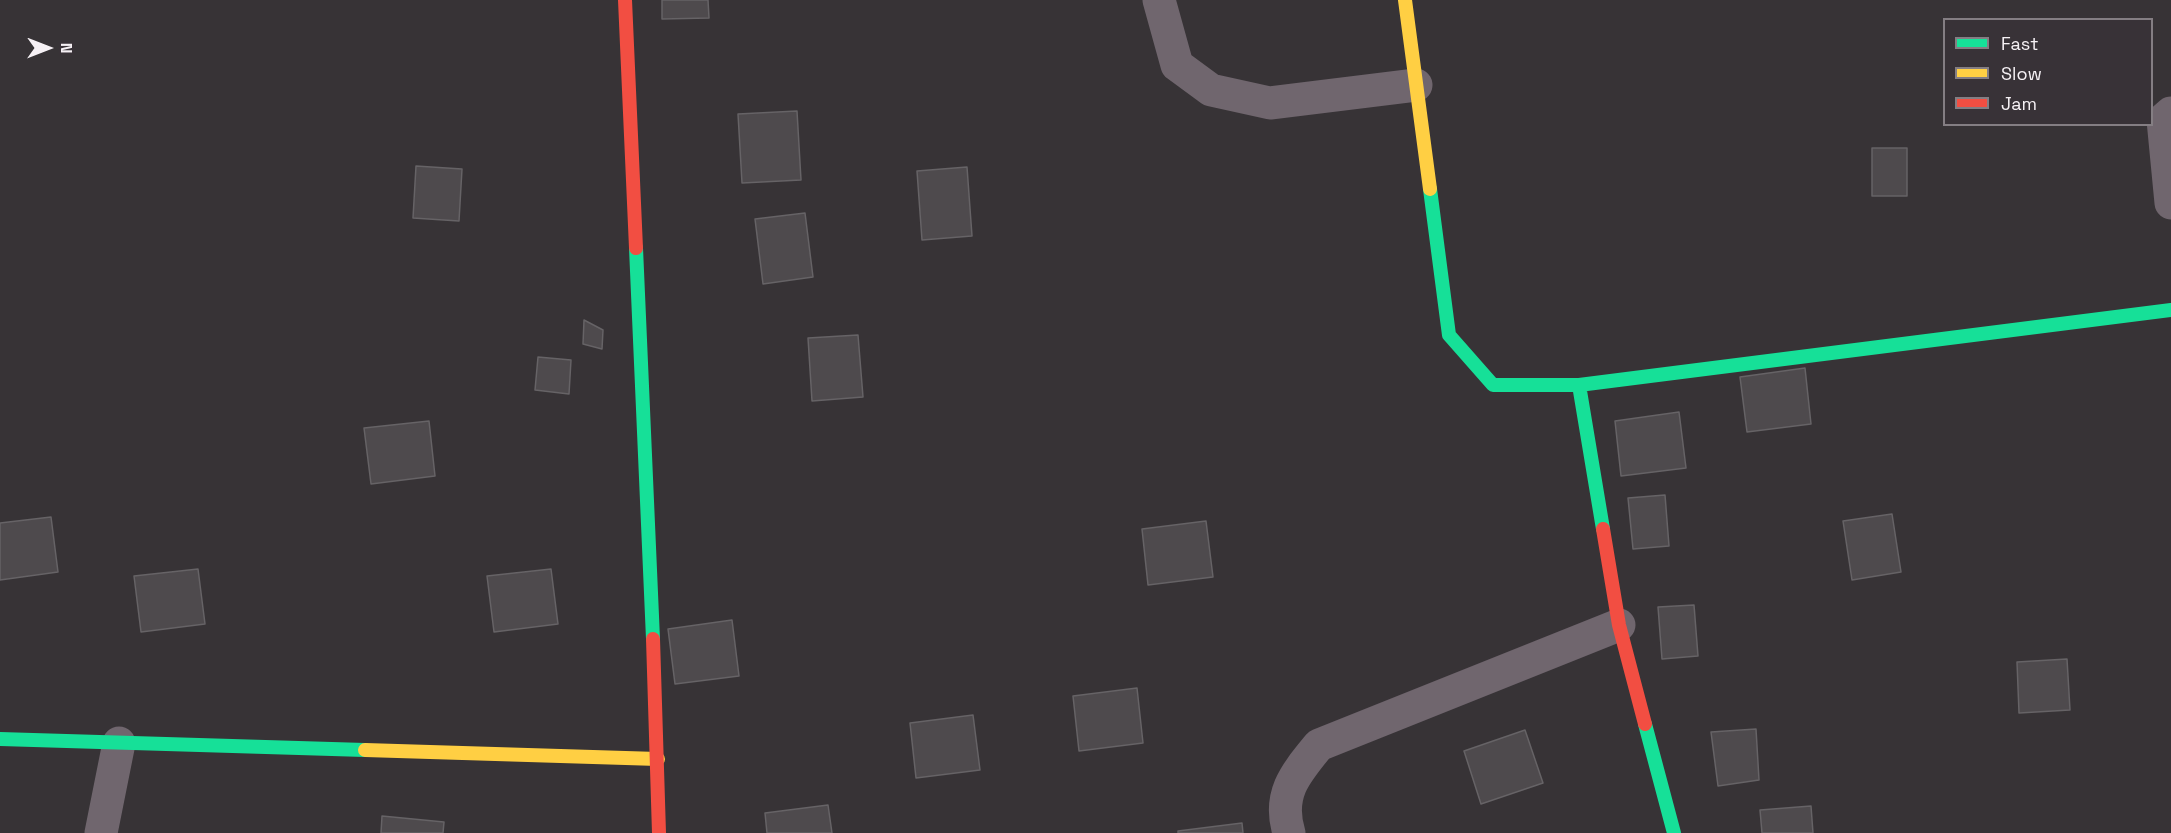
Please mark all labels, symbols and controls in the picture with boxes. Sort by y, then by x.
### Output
north arrow [18,18,78,78]
legend [1943,18,2153,126]
text: Fast [2001,32,2038,55]
text: N [56,43,77,53]
text: Slow [2001,62,2042,85]
text: Jam [2001,92,2037,115]

